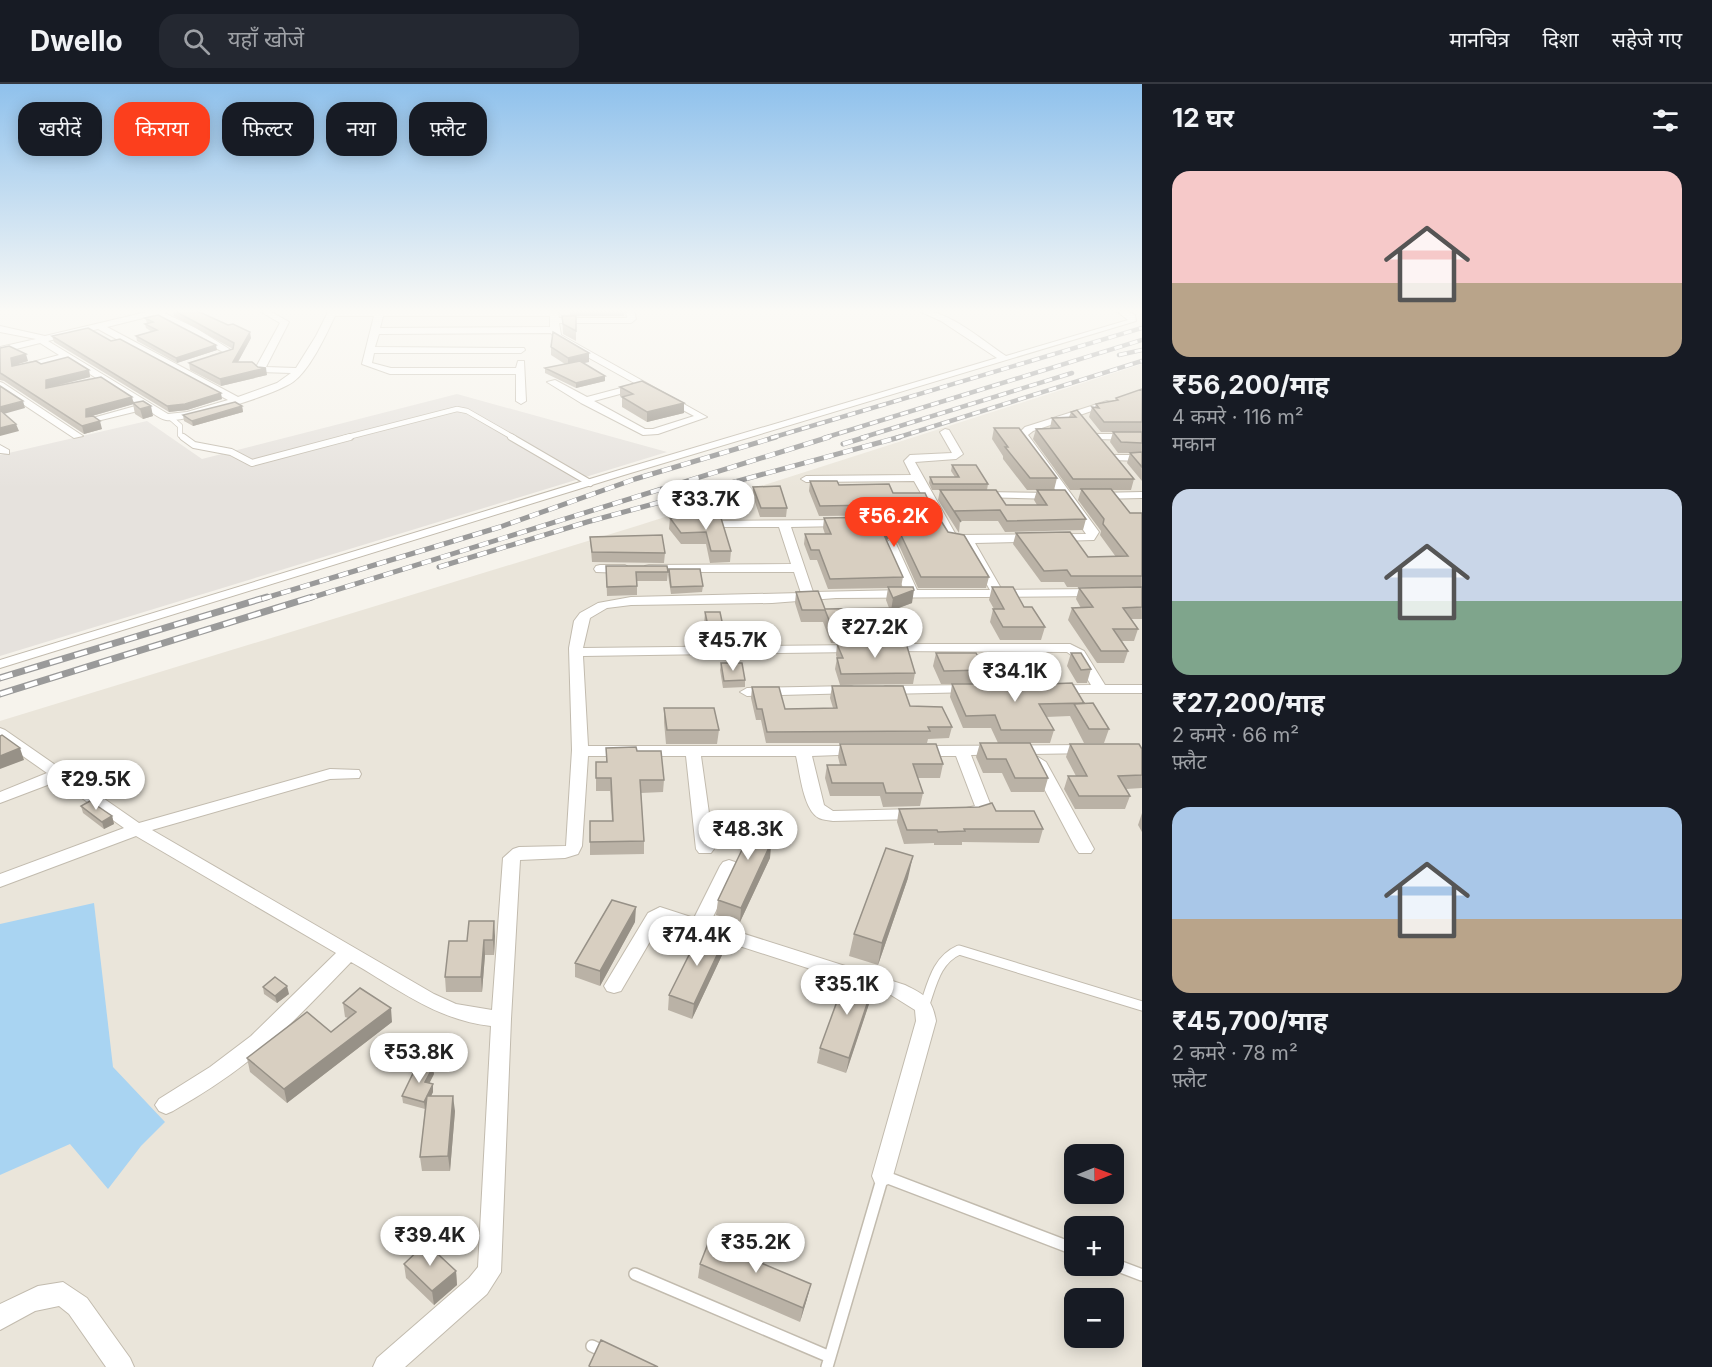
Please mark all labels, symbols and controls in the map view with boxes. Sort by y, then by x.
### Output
search box [159,14,579,68]
text: Dwello [30,24,123,58]
icon: search [180,25,213,58]
text: यहाँ खोजें [228,26,304,52]
text: मानचित्र [1449,27,1509,52]
text: दिशा [1542,27,1579,52]
text: सहेजे गए [1612,27,1682,52]
chip: खरीदें [18,102,102,156]
chip: किराया [114,102,210,156]
chip: फ़िल्टर [222,102,314,156]
chip: नया [326,102,397,156]
chip: फ़्लैट [409,102,487,156]
text: 12 घर [1172,102,1234,133]
icon: filters [1649,104,1682,137]
icon: home [1373,210,1481,318]
text: ₹56,200/माह [1172,369,1329,400]
text: 4 कमरे · 116 m² [1172,405,1304,429]
text: मकान [1172,432,1216,456]
pin: ₹33.7K [657,480,755,531]
text: ₹33.7K [671,487,741,511]
pin: ₹56.2K [845,497,943,548]
text: ₹56.2K [859,504,929,528]
icon: home [1373,528,1481,636]
pin: ₹27.2K [826,608,924,659]
text: ₹27.2K [842,615,908,639]
pin: ₹45.7K [684,621,782,672]
text: ₹45.7K [698,628,768,652]
pin: ₹34.1K [966,652,1064,703]
text: ₹34.1K [982,659,1048,683]
text: ₹27,200/माह [1172,687,1325,718]
text: 2 कमरे · 66 m² [1172,723,1299,747]
text: फ़्लैट [1172,750,1207,774]
pin: ₹29.5K [47,760,145,811]
text: ₹29.5K [61,767,131,791]
pin: ₹48.3K [699,810,797,861]
text: ₹48.3K [712,817,784,841]
icon: home [1373,846,1481,954]
pin: ₹74.4K [648,916,746,967]
text: ₹74.4K [662,923,732,947]
pin: ₹35.1K [798,965,896,1016]
text: ₹35.1K [815,972,879,996]
text: ₹45,700/माह [1172,1005,1328,1036]
pin: ₹53.8K [370,1033,468,1084]
text: ₹53.8K [384,1040,454,1064]
text: 2 कमरे · 78 m² [1172,1041,1298,1065]
text: फ़्लैट [1172,1068,1207,1092]
north arrow [1064,1144,1124,1204]
map controls [1064,1144,1124,1348]
pin: ₹39.4K [381,1216,479,1267]
button: + [1064,1216,1124,1276]
text: ₹39.4K [394,1223,466,1247]
pin: ₹35.2K [707,1223,805,1274]
text: ₹35.2K [721,1230,791,1254]
button: − [1064,1288,1124,1348]

